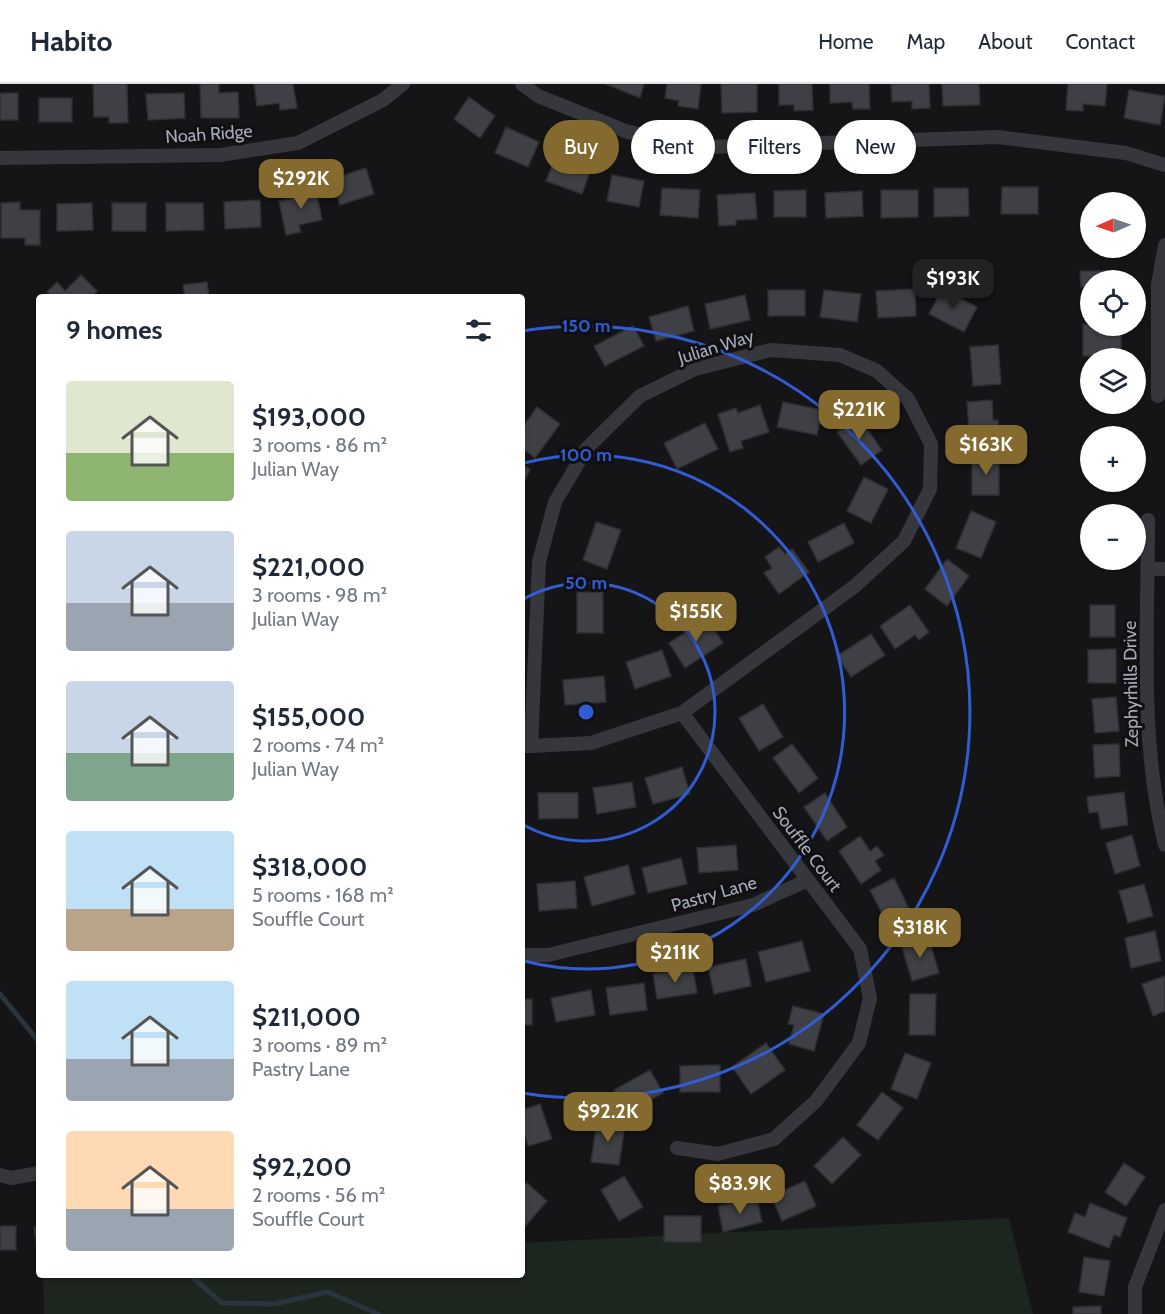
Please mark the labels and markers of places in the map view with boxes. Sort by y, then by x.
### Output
pin: $292K [259,159,343,210]
pin: $193K [911,259,995,310]
pin: $221K [817,390,901,441]
pin: $163K [944,425,1028,476]
pin: $155K [654,592,738,643]
centre of rings [576,702,596,722]
pin: $318K [878,908,962,959]
pin: $211K [633,933,717,984]
pin: $92.2K [559,1092,657,1143]
pin: $83.9K [691,1164,789,1215]

